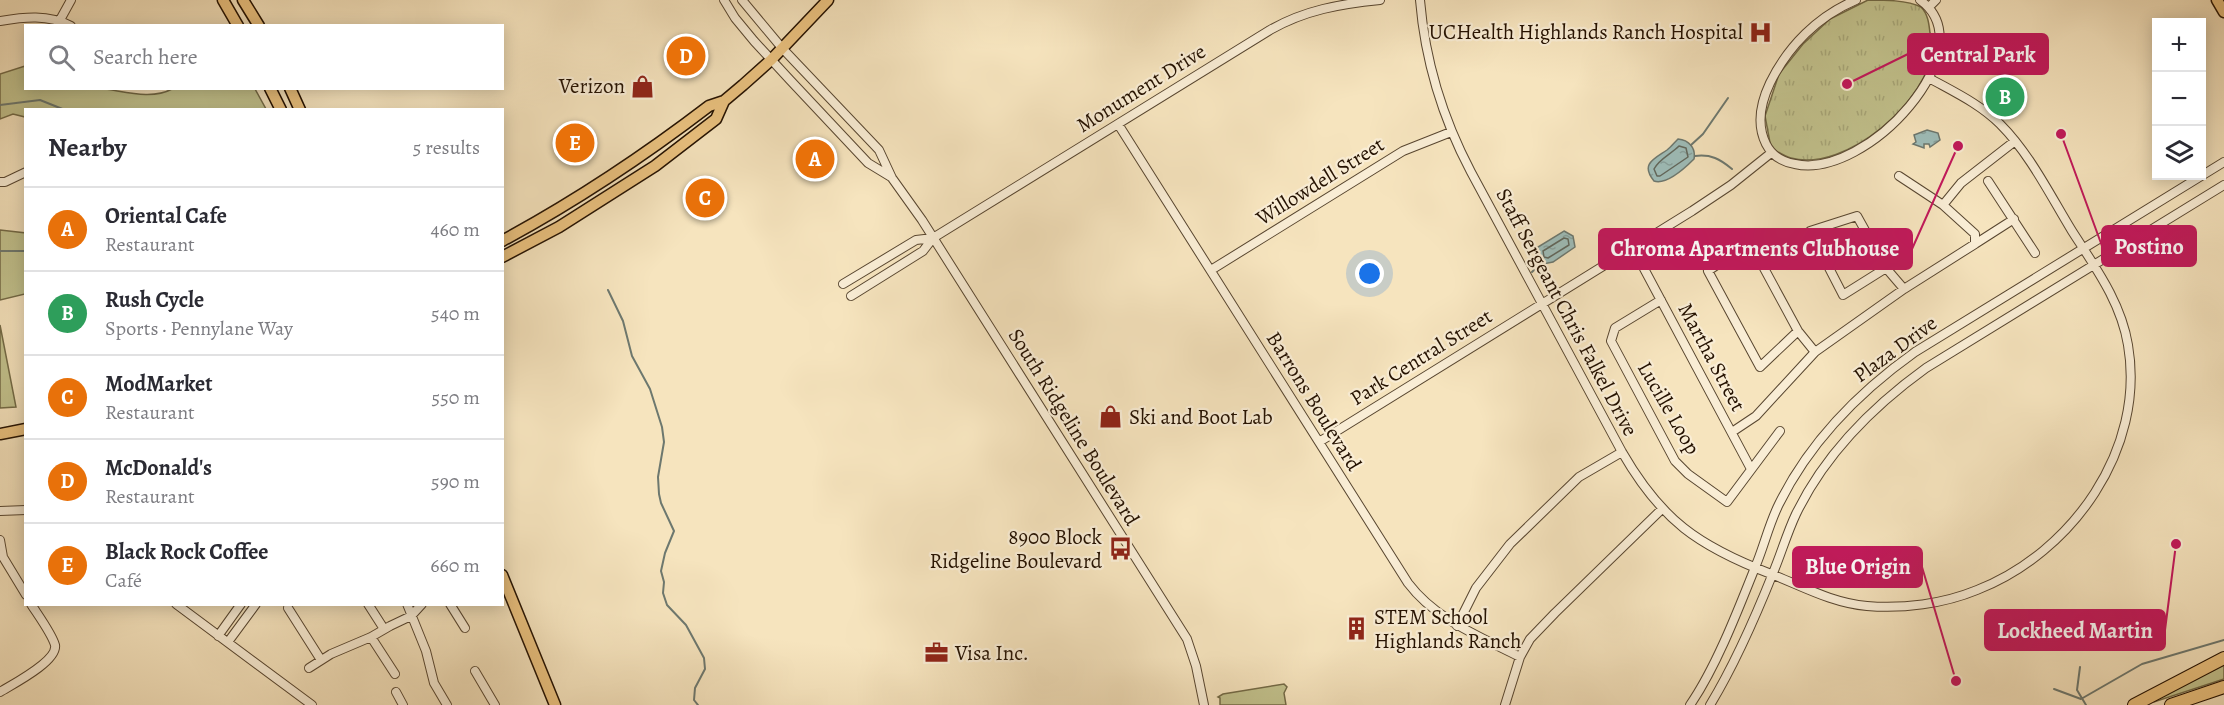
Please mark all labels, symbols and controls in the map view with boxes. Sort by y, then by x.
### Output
place label: UCHealth Highlands Ranch Hospital [1429,18,1743,46]
map controls [2152,18,2206,180]
button: + [2152,18,2206,72]
hospital icon: UCHealth Highlands Ranch Hospital [1748,19,1774,45]
search box [24,24,504,90]
pin: D [666,34,706,78]
callout: Central Park [1908,34,2048,74]
street label: Monument Drive [1071,37,1211,139]
text: Central Park [1920,40,2036,70]
icon: search [45,41,78,74]
text: Search here [93,42,198,72]
place label: Verizon [558,72,625,100]
button: − [2152,72,2206,126]
shop icon: Verizon [630,73,656,99]
pin: B [1986,74,2024,120]
pin: E [556,120,594,166]
button: layers [2152,126,2206,180]
text: Nearby [48,130,127,165]
street label: Willowdell Street [1250,130,1389,232]
text: 5 results [413,134,480,161]
pin: A [796,136,834,182]
pin: C [686,176,724,220]
street label: Staff Sergeant Chris Falkel Drive [1490,183,1644,441]
text: Oriental Cafe [105,201,227,231]
text: A [61,216,74,243]
text: 460 m [430,216,480,243]
callout: Postino [2102,226,2196,266]
callout: Chroma Apartments Clubhouse [1599,229,1912,269]
text: Restaurant [105,231,195,258]
text: Postino [2114,232,2184,262]
text: Chroma Apartments Clubhouse [1610,234,1900,264]
your location [1355,259,1384,288]
text: Rush Cycle [105,285,204,315]
street label: Martha Street [1672,298,1752,416]
text: B [61,300,74,327]
text: 540 m [431,300,480,327]
street label: Park Central Street [1345,302,1497,412]
street label: Plaza Drive [1847,309,1943,389]
text: Sports · Pennylane Way [105,315,293,342]
street label: South Ridgeline Boulevard [1002,323,1146,531]
street label: Barrons Boulevard [1260,326,1368,477]
street label: Lucille Loop [1631,356,1707,460]
text: ModMarket [105,369,213,399]
text: C [61,384,74,411]
text: 550 m [432,384,480,411]
text: Restaurant [105,399,195,426]
place label: Ski and Boot Lab [1129,403,1273,431]
shop icon: Ski and Boot Lab [1098,404,1124,430]
text: McDonald's [105,453,212,483]
text: D [61,468,74,495]
text: 590 m [431,468,480,495]
text: Restaurant [105,483,195,510]
place label: 8900 Block Ridgeline Boulevard [930,523,1103,575]
bus stop icon: 8900 Block Ridgeline Boulevard [1107,536,1133,562]
text: Black Rock Coffee [105,537,269,567]
callout: Blue Origin [1793,547,1922,587]
text: E [62,552,73,579]
text: 660 m [430,552,480,579]
text: Blue Origin [1805,552,1911,582]
text: Café [105,567,142,594]
place label: STEM School Highlands Ranch [1374,603,1521,655]
callout: Lockheed Martin [1985,610,2165,650]
building icon: STEM School Highlands Ranch [1343,616,1369,642]
text: Lockheed Martin [1997,616,2153,646]
place label: Visa Inc. [954,639,1029,667]
office icon: Visa Inc. [924,640,950,666]

